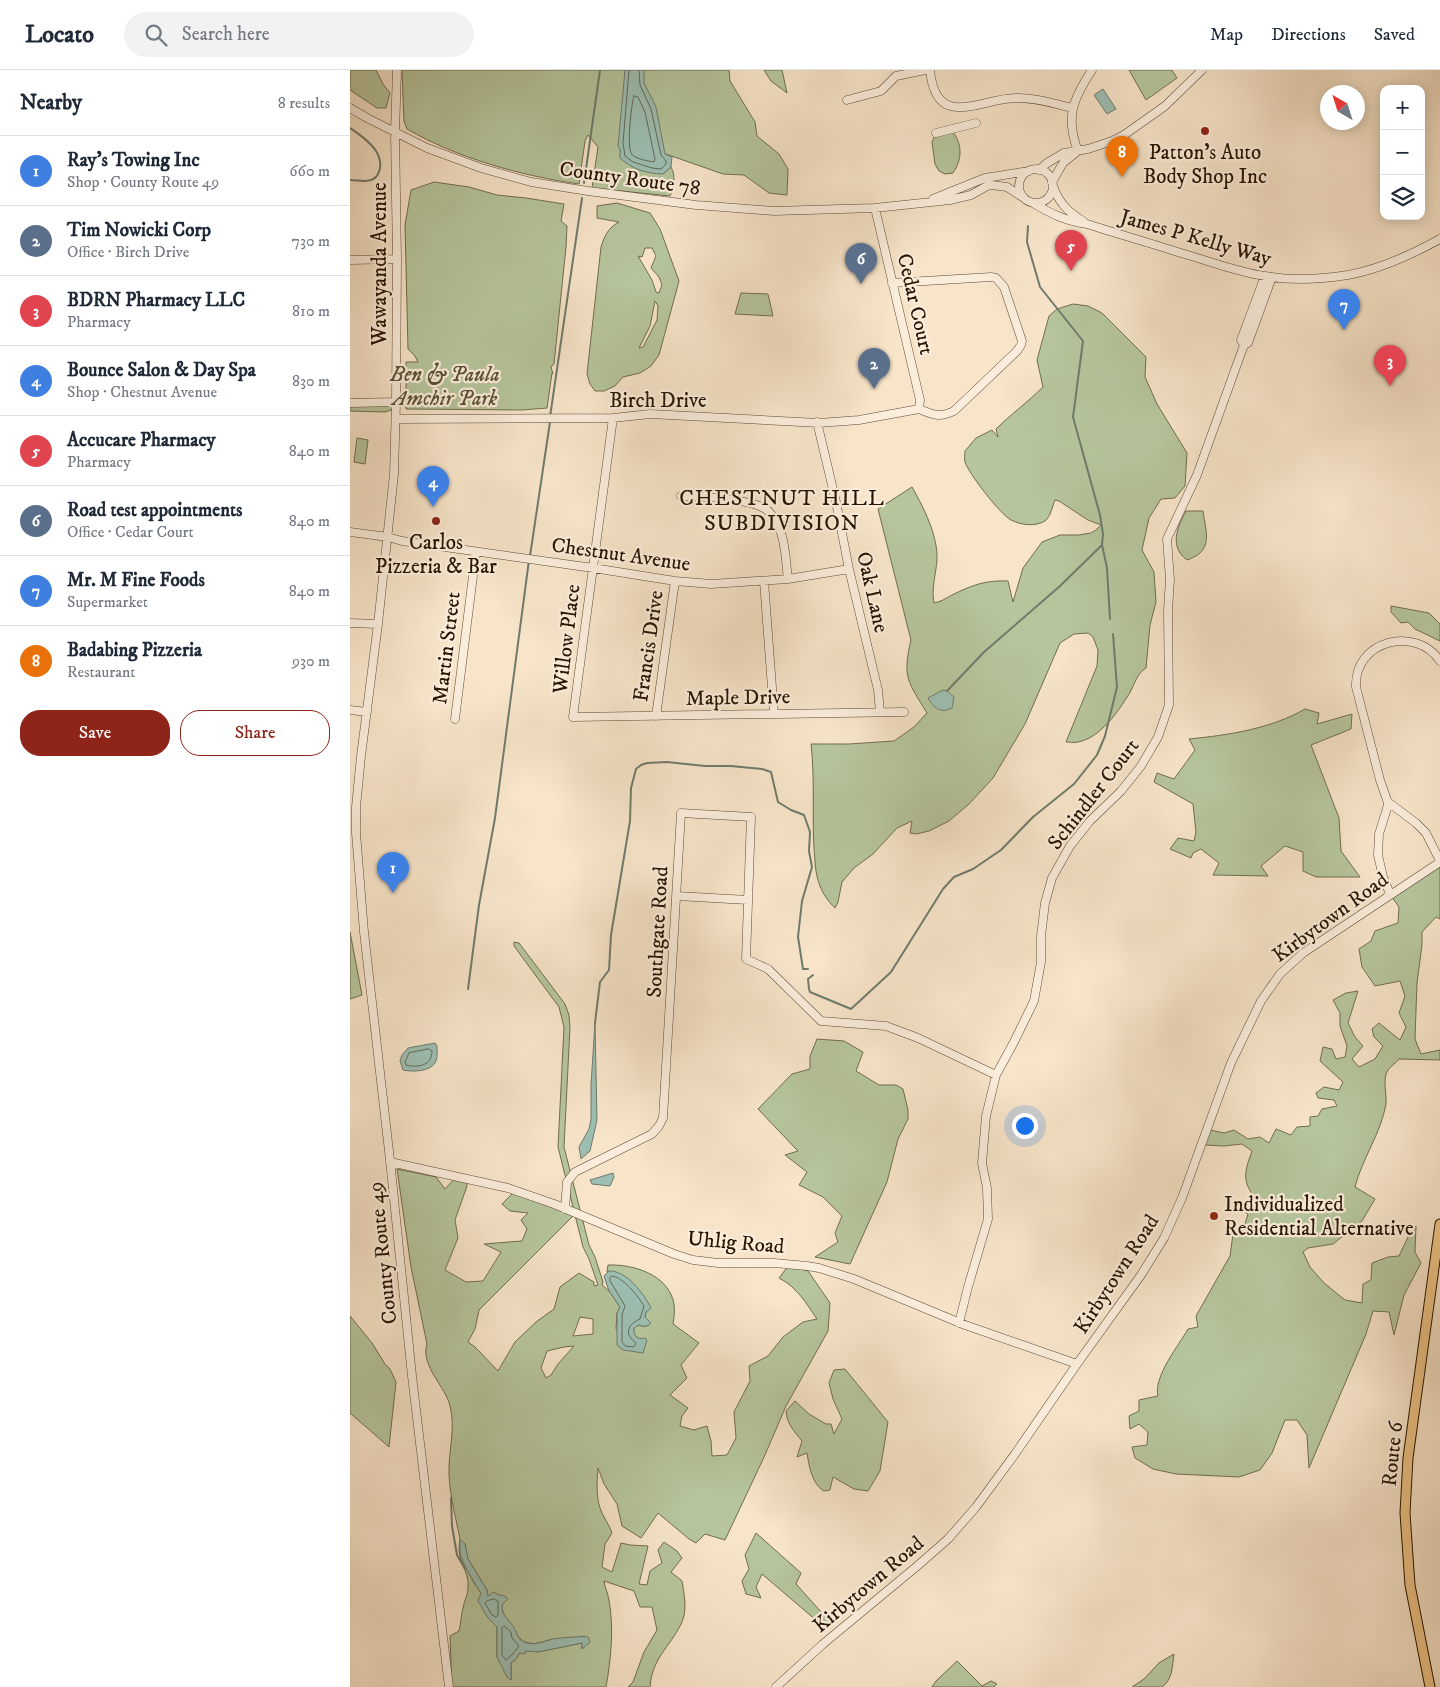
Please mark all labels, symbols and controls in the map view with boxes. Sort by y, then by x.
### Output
search box [124,12,474,57]
text: Locato [25,20,94,50]
icon: search [142,21,170,49]
text: Search here [182,23,270,46]
text: Map [1210,24,1243,46]
text: Directions [1271,24,1346,46]
text: Saved [1374,24,1415,46]
north arrow [1320,85,1365,130]
map controls [1380,85,1425,220]
button: + [1380,85,1425,130]
text: Nearby [20,90,82,116]
text: 8 results [278,93,330,113]
marker: Patton's Auto Body Shop Inc [1199,125,1211,137]
button: − [1380,130,1425,175]
pin: 8 [1106,136,1138,177]
place label: Patton's Auto Body Shop Inc [1143,140,1267,190]
text: Ray's Towing Inc [67,149,200,172]
street label: County Route 78 [558,156,702,202]
text: 1 [33,161,39,181]
text: 660 m [289,161,330,181]
text: Shop · County Route 49 [67,172,219,192]
button: layers [1380,175,1425,220]
street label: Wawayanda Avenue [367,182,393,347]
street label: James P Kelly Way [1115,203,1275,272]
text: Tim Nowicki Corp [67,219,211,242]
pin: 5 [1055,230,1087,271]
text: 2 [32,231,40,251]
text: 730 m [292,231,330,251]
text: Office · Birch Drive [67,242,189,262]
pin: 6 [845,243,877,284]
street label: Cedar Court [891,251,939,358]
text: BDRN Pharmacy LLC [67,289,245,312]
pin: 7 [1328,289,1360,330]
text: 3 [33,301,39,321]
text: 810 m [292,301,330,321]
text: Pharmacy [67,312,131,332]
pin: 3 [1374,345,1406,386]
pin: 2 [858,348,890,389]
text: Bounce Salon & Day Spa [67,359,256,382]
park label: Ben & Paula Amchir Park [389,362,500,412]
text: 4 [31,371,41,391]
text: 830 m [292,371,330,391]
text: Shop · Chestnut Avenue [67,382,217,402]
street label: Birch Drive [609,388,707,414]
text: Accucare Pharmacy [67,429,216,452]
text: 5 [32,441,40,461]
text: 840 m [289,441,330,461]
text: Pharmacy [67,452,131,472]
pin: 4 [417,466,449,507]
district label: CHESTNUT HILL SUBDIVISION [679,485,885,537]
text: Road test appointments [67,499,242,522]
text: 6 [32,511,40,531]
text: 840 m [289,511,330,531]
marker: Carlos Pizzeria & Bar [430,515,442,527]
text: Office · Cedar Court [67,522,194,542]
place label: Carlos Pizzeria & Bar [375,530,497,580]
street label: Chestnut Avenue [550,532,692,578]
street label: Oak Lane [850,549,894,636]
text: Mr. M Fine Foods [67,569,205,592]
text: 7 [32,581,40,601]
text: 840 m [289,581,330,601]
street label: Willow Place [547,582,587,696]
street label: Francis Drive [628,588,670,704]
street label: Martin Street [427,590,467,706]
text: Supermarket [67,592,148,612]
text: Badabing Pizzeria [67,639,202,662]
text: 8 [32,651,40,671]
text: 930 m [292,651,330,671]
text: Restaurant [67,662,135,682]
street label: Maple Drive [685,684,791,712]
button: Save [20,710,170,756]
button: Share [180,710,330,756]
street label: Schindler Court [1042,734,1145,855]
pin: 1 [377,852,409,893]
street label: Southgate Road [642,865,674,998]
street label: Kirbytown Road [1267,867,1394,969]
your location [1012,1113,1038,1139]
street label: County Route 49 [363,1180,403,1325]
place label: Individualized Residential Alternative [1224,1192,1414,1242]
street label: Kirbytown Road [1069,1210,1165,1339]
marker: Individualized Residential Alternative [1208,1210,1220,1222]
street label: Uhlig Road [686,1226,786,1260]
street label: Route 6 [1377,1419,1409,1488]
street label: Kirbytown Road [808,1530,930,1639]

